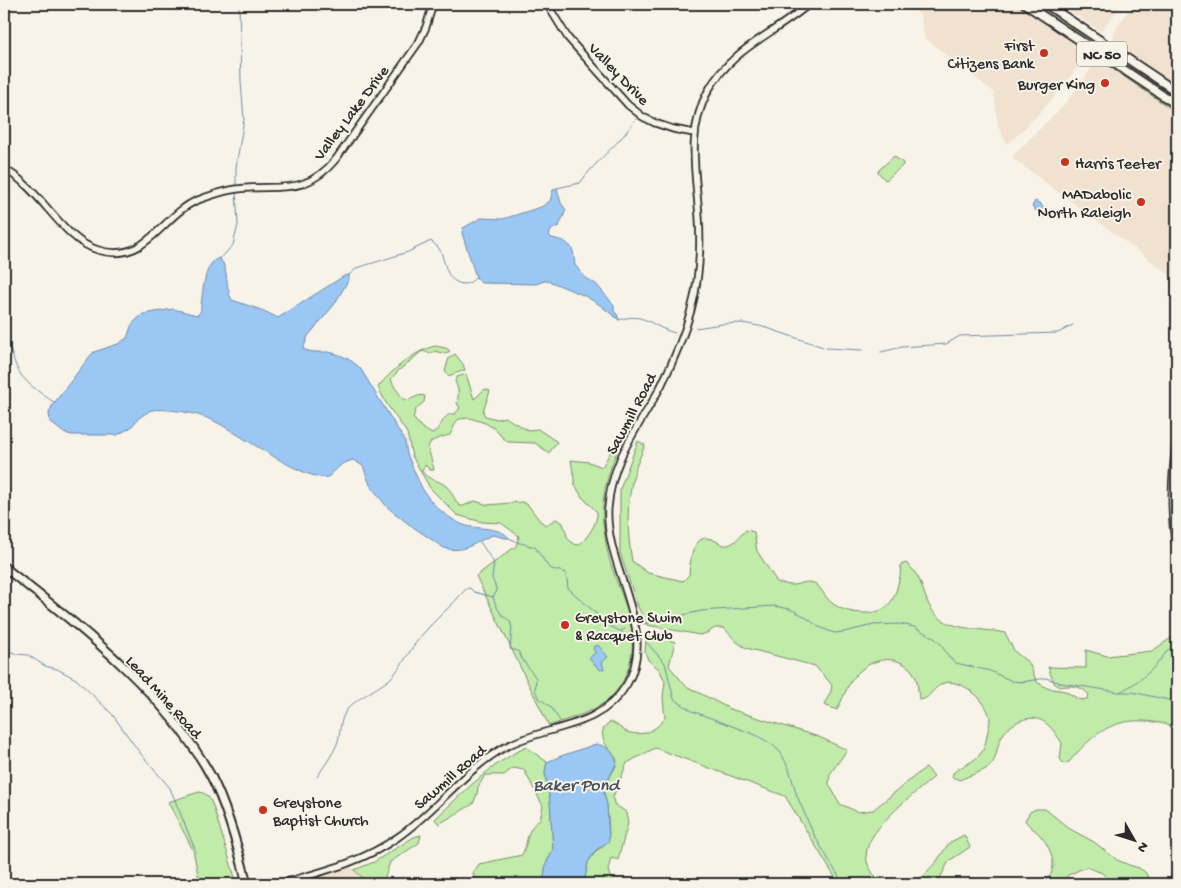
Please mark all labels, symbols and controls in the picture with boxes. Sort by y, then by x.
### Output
place label: First Citizens Bank [947,38,1036,75]
street label: Valley Drive [582,39,652,111]
road number: NC 50 [1077,42,1127,66]
marker: First Citizens Bank [1038,47,1050,59]
street label: Valley Lake Drive [310,62,395,166]
place label: Burger King [1017,77,1095,96]
marker: Burger King [1099,77,1111,89]
marker: Harris Teeter [1059,156,1071,168]
place label: Harris Teeter [1075,156,1162,175]
place label: MADabolic North Raleigh [1037,187,1132,224]
marker: MADabolic North Raleigh [1135,196,1147,208]
street label: Sawmill Road [604,369,663,459]
place label: Greystone Swim & Racquet Club [575,610,683,647]
marker: Greystone Swim & Racquet Club [559,619,571,631]
street label: Lead Mine Road [120,653,206,745]
street label: Sawmill Road [411,741,492,815]
water label: Baker Pond [533,776,621,797]
place label: Greystone Baptist Church [272,795,369,832]
marker: Greystone Baptist Church [257,804,269,816]
north arrow [1108,816,1158,866]
text: N [1133,838,1152,856]

